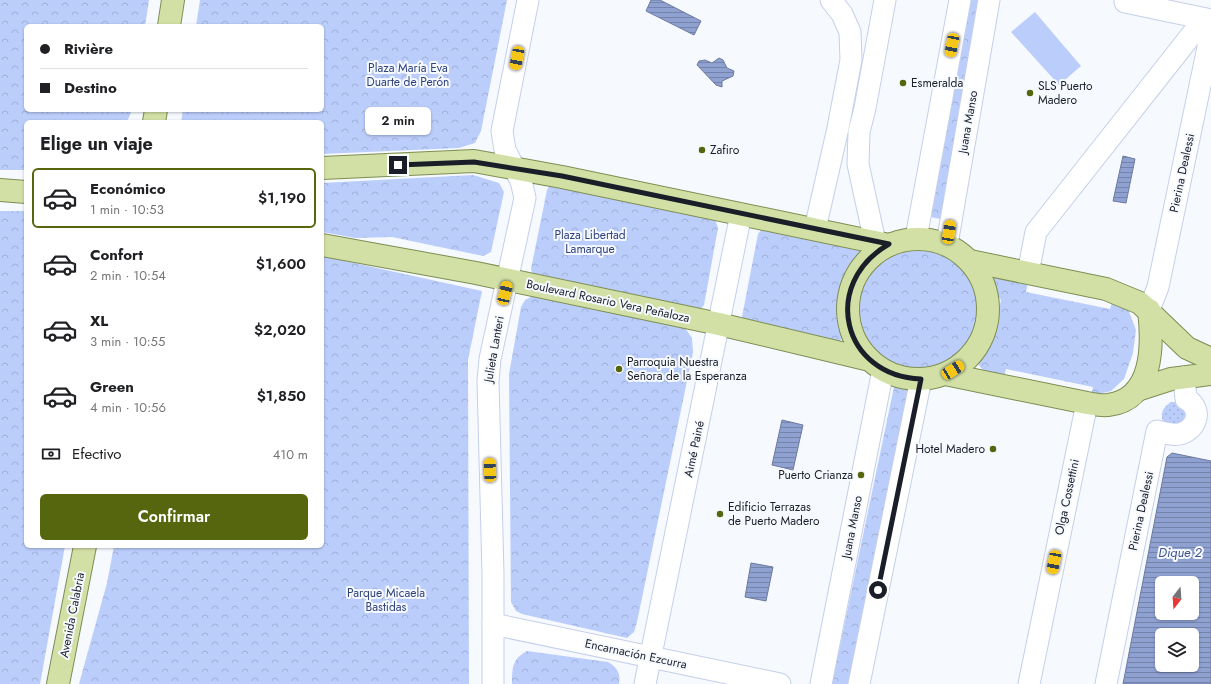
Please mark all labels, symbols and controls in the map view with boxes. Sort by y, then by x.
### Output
car [944,32,960,58]
text: Rivière [64,38,113,60]
car [509,45,525,71]
park label: Plaza María Eva Duarte de Perón [367,59,449,91]
place label: Esmeralda [911,74,963,92]
text: Destino [64,77,117,99]
place label: SLS Puerto Madero [1038,77,1093,109]
marker: Esmeralda [898,78,908,88]
marker: SLS Puerto Madero [1025,88,1035,98]
street label: Juana Manso [953,89,982,157]
callout: 2 min [365,107,431,135]
text: 2 min [381,111,415,130]
text: Elige un viaje [40,131,153,157]
street label: Pierina Dealessi [1165,132,1199,214]
place label: Zafiro [710,141,740,159]
marker: Zafiro [697,145,707,155]
route end [389,156,407,174]
text: Económico [90,178,165,200]
icon: car [42,180,78,216]
text: $1,190 [258,187,306,209]
text: 1 min · 10:53 [90,200,164,219]
car [941,219,957,245]
park label: Plaza Libertad Lamarque [554,226,626,258]
text: Confort [90,244,143,266]
icon: car [42,246,78,282]
text: $1,600 [256,253,306,275]
text: 2 min · 10:54 [90,266,166,285]
street label: Boulevard Rosario Vera Peñaloza [525,275,692,327]
car [496,280,514,306]
text: XL [90,310,108,332]
icon: car [42,312,78,348]
street label: Julieta Lanteri [479,314,509,386]
text: $2,020 [254,319,306,341]
text: 3 min · 10:55 [90,332,165,351]
place label: Parroquia Nuestra Señora de la Esperanza [627,353,747,385]
car [940,359,966,381]
marker: Parroquia Nuestra Señora de la Esperanza [614,364,624,374]
text: Green [90,376,134,398]
icon: car [42,378,78,414]
text: $1,850 [257,385,306,407]
text: 4 min · 10:56 [90,398,166,417]
street label: Aimé Painé [679,419,709,479]
place label: Hotel Madero [915,440,985,458]
icon: cash [40,443,62,465]
text: Efectivo [72,443,122,465]
marker: Hotel Madero [988,444,998,454]
text: 410 m [273,445,308,464]
street label: Olga Cossettini [1050,457,1084,537]
car [484,458,496,482]
place label: Puerto Crianza [778,466,853,484]
marker: Puerto Crianza [856,470,866,480]
street label: Pierina Dealessi [1124,470,1158,552]
button: Confirmar [40,494,308,540]
street label: Juana Manso [837,494,867,562]
place label: Edificio Terrazas de Puerto Madero [728,498,820,530]
marker: Edificio Terrazas de Puerto Madero [715,509,725,519]
water label: Dique 2 [1158,543,1202,562]
car [1046,549,1062,575]
street label: Avenida Calabria [55,571,89,659]
north arrow [1155,576,1199,620]
map controls [1155,576,1199,672]
route start [869,581,887,599]
park label: Parque Micaela Bastidas [347,584,425,616]
button: layers [1155,628,1199,672]
street label: Encarnación Ezcurra [583,634,689,674]

